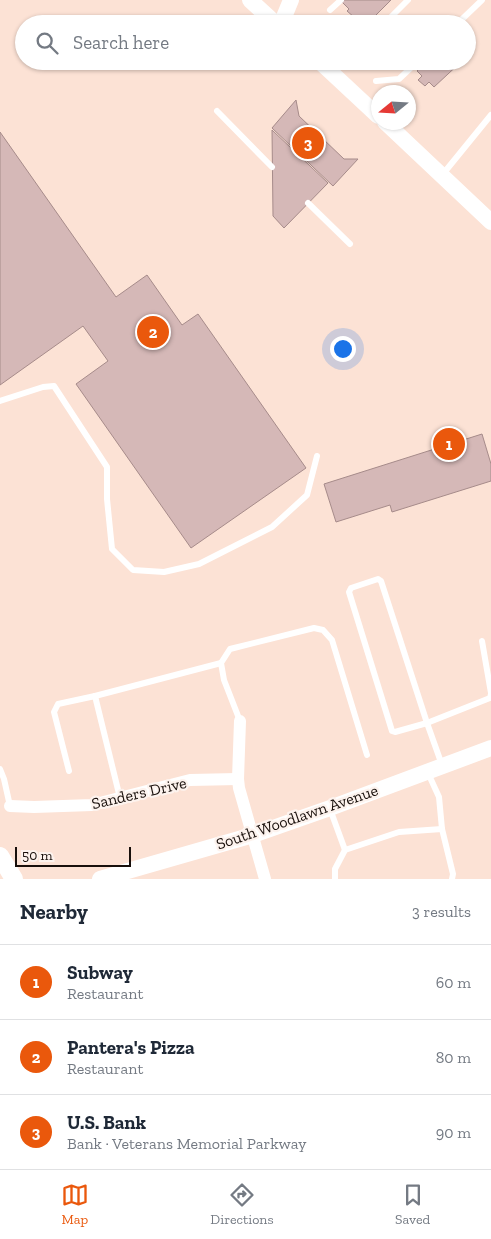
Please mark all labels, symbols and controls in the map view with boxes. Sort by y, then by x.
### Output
search box [15,15,476,70]
icon: search [33,29,61,57]
text: Search here [73,31,169,54]
north arrow [371,85,416,130]
pin: 3 [292,124,324,162]
pin: 2 [137,313,169,351]
your location [330,336,356,362]
pin: 1 [433,425,465,463]
street label: Sanders Drive [90,773,188,813]
street label: South Woodlawn Avenue [214,780,380,854]
scale bar [15,844,131,867]
text: 50 m [22,847,53,864]
text: Nearby [20,899,88,924]
text: 3 results [412,902,471,921]
text: Subway [67,961,133,984]
text: 1 [33,973,39,992]
text: 60 m [436,973,471,992]
text: Restaurant [67,984,143,1003]
text: Pantera's Pizza [67,1036,195,1059]
text: 2 [32,1048,40,1067]
text: 80 m [436,1048,471,1067]
text: Restaurant [67,1059,143,1078]
text: U.S. Bank [67,1111,146,1134]
text: 3 [32,1123,40,1142]
text: 90 m [436,1123,471,1142]
text: Bank · Veterans Memorial Parkway [67,1134,306,1153]
tab: Map [61,1181,89,1228]
tab: Directions [210,1181,274,1228]
tab: Saved [395,1181,430,1228]

